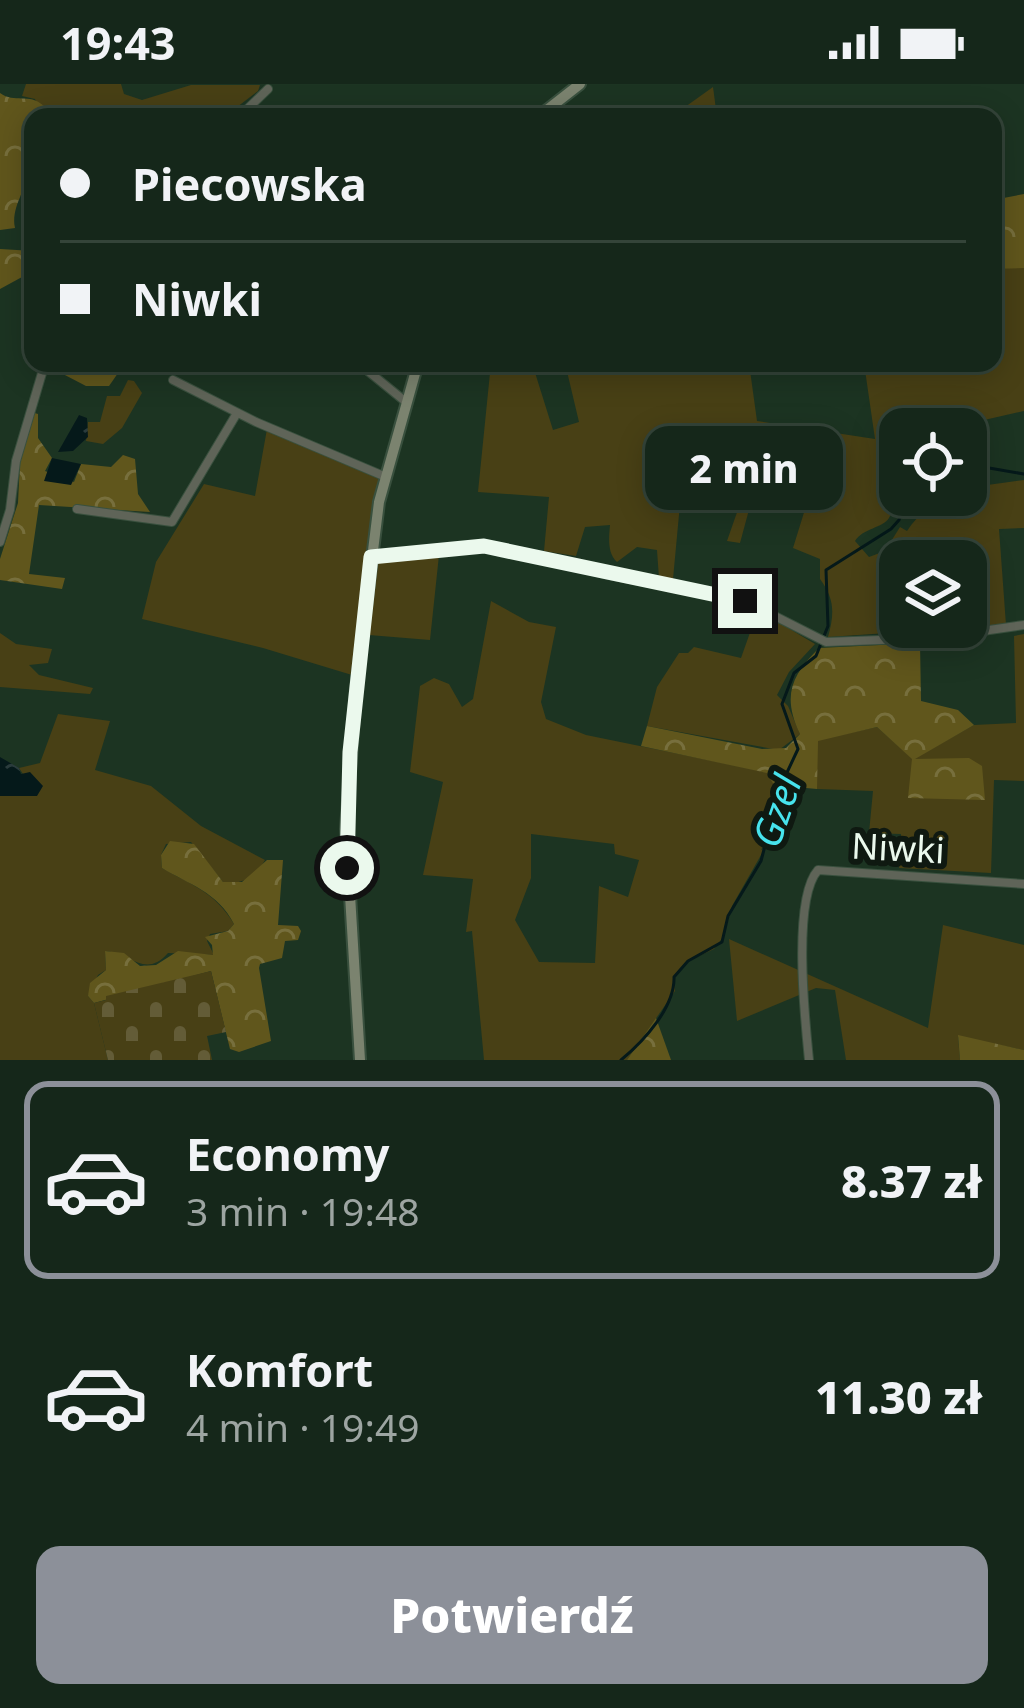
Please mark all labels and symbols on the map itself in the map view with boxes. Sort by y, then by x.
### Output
callout: 2 min [646,427,844,511]
route end [718,574,772,628]
water label: Gzel [739,766,813,854]
street label: Niwki [850,821,946,874]
route start [320,841,374,895]

